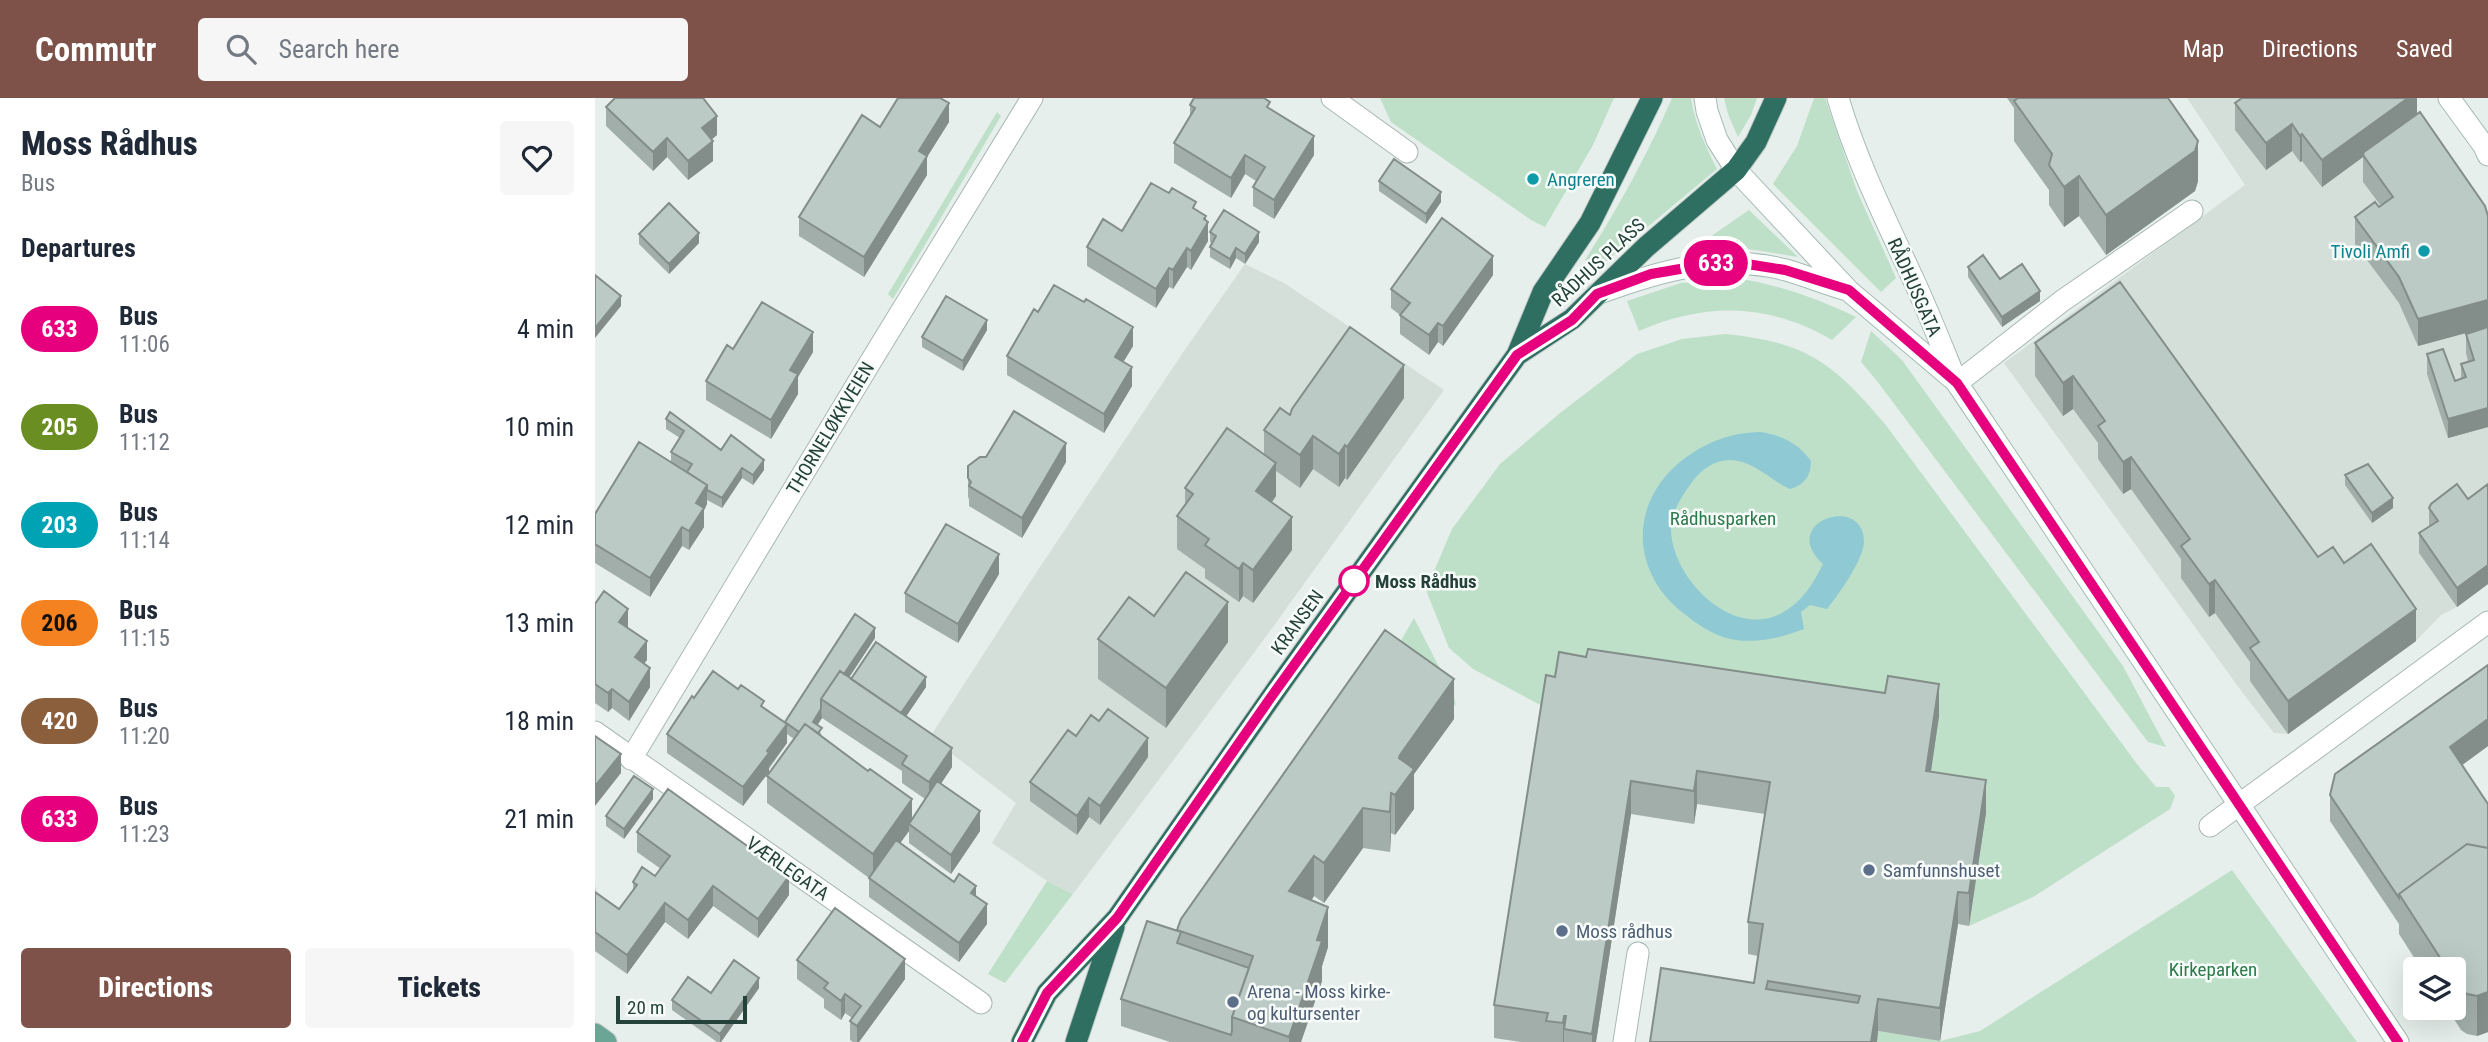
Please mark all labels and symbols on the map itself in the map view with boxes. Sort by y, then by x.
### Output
place label: Angreren [1547,168,1615,191]
marker: Angreren [1525,171,1541,187]
street label: RÅDHUS PLASS [1547,213,1650,311]
street label: RÅDHUSGATA [1883,234,1946,340]
line badge: 633 [1676,240,1756,286]
place label: Tivoli Amfi [2331,240,2410,263]
marker: Tivoli Amfi [2416,243,2432,259]
street label: THORNELØKKVEIEN [782,358,879,499]
park label: Rådhusparken [1670,507,1776,530]
marker: Moss Rådhus [1339,566,1369,596]
place label: Moss Rådhus [1375,570,1477,593]
street label: KRANSEN [1266,585,1329,659]
street label: VÆRLEGATA [742,832,834,905]
place label: Samfunnshuset [1883,859,2000,882]
marker: Samfunnshuset [1861,862,1877,878]
place label: Moss rådhus [1576,920,1673,943]
marker: Moss rådhus [1554,923,1570,939]
park label: Kirkeparken [2169,958,2257,981]
place label: Arena - Moss kirke- og kultursenter [1247,980,1391,1025]
scale bar [616,993,747,1025]
marker: Arena - Moss kirke- og kultursenter [1225,994,1241,1010]

